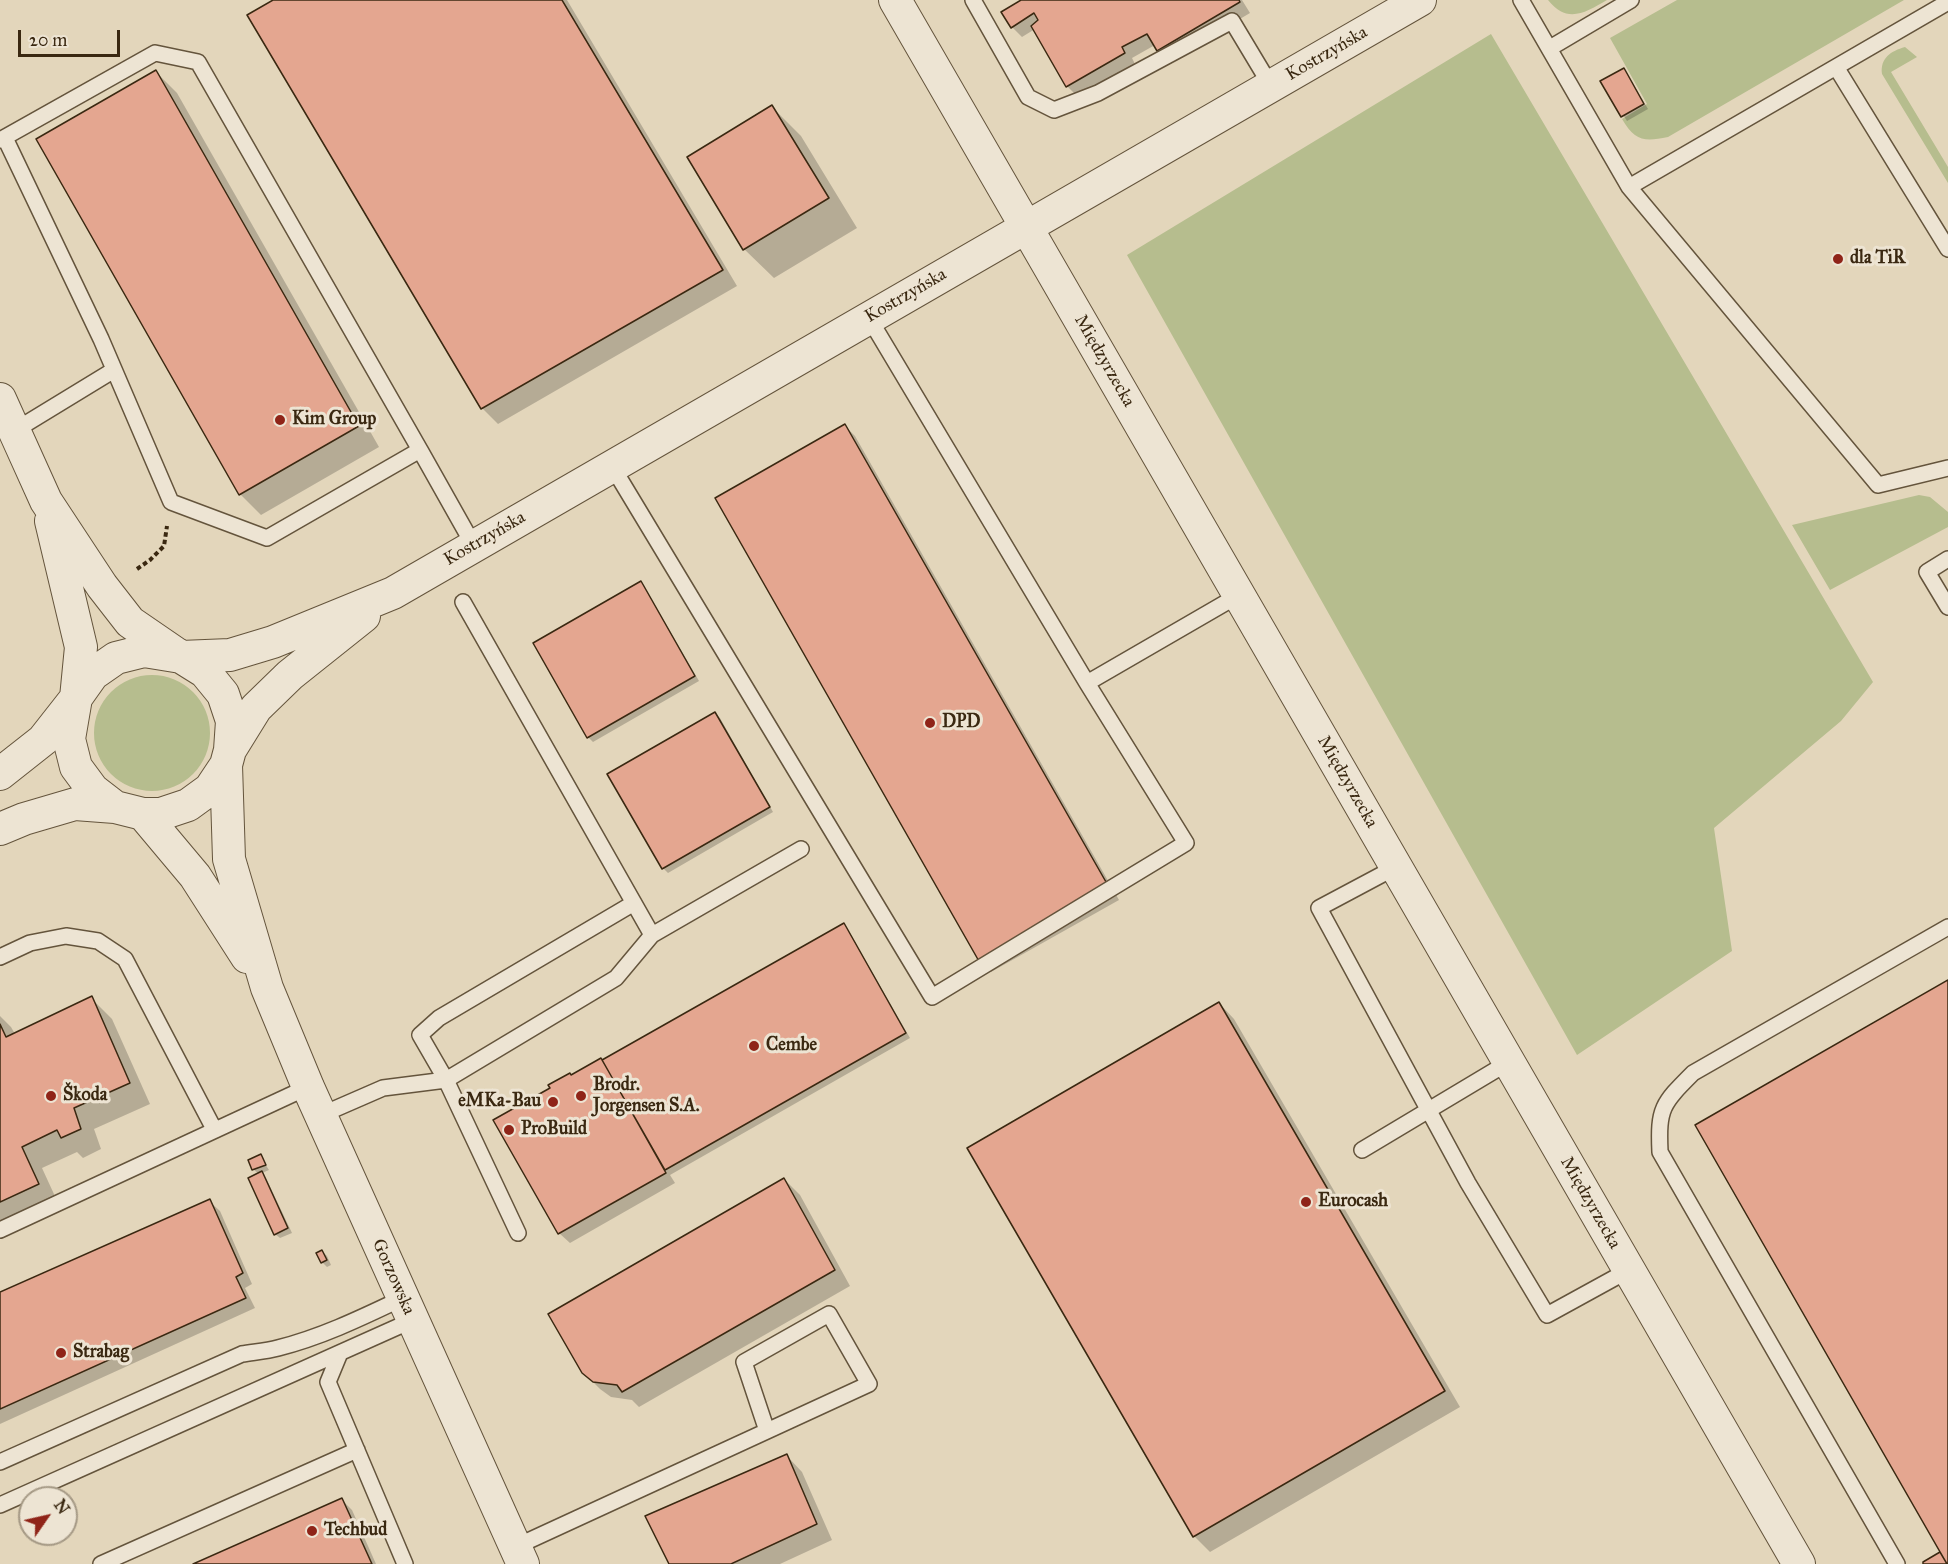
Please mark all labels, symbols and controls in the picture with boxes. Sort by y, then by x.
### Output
scale bar [21,18,123,56]
street label: Kostrzyńska [1282,22,1372,86]
text: 20 m [29,29,67,51]
place label: dla TiR [1850,248,1905,270]
marker: dla TiR [1831,252,1845,266]
street label: Kostrzyńska [861,264,951,328]
street label: Międzyrzecka [1069,311,1139,411]
place label: Kim Group [292,409,376,431]
marker: Kim Group [273,413,287,427]
street label: Kostrzyńska [440,507,530,571]
place label: DPD [942,712,981,734]
marker: DPD [923,716,937,730]
street label: Międzyrzecka [1312,732,1382,832]
place label: Cembe [766,1035,817,1057]
marker: Cembe [747,1039,761,1053]
place label: Brodr. Jorgensen S.A. [593,1075,699,1118]
place label: Škoda [63,1085,107,1107]
marker: Škoda [44,1089,58,1103]
marker: Brodr. Jorgensen S.A. [574,1089,588,1103]
place label: eMKa-Bau [458,1091,541,1113]
marker: eMKa-Bau [546,1095,560,1109]
place label: ProBuild [521,1119,587,1141]
marker: ProBuild [502,1123,516,1137]
street label: Międzyrzecka [1555,1153,1625,1253]
place label: Eurocash [1318,1191,1388,1213]
marker: Eurocash [1299,1195,1313,1209]
street label: Gorzowska [367,1236,419,1318]
place label: Strabag [73,1342,129,1364]
marker: Strabag [54,1346,68,1360]
north arrow [18,1486,78,1546]
text: N [50,1496,73,1518]
place label: Techbud [324,1520,387,1542]
marker: Techbud [305,1524,319,1538]

